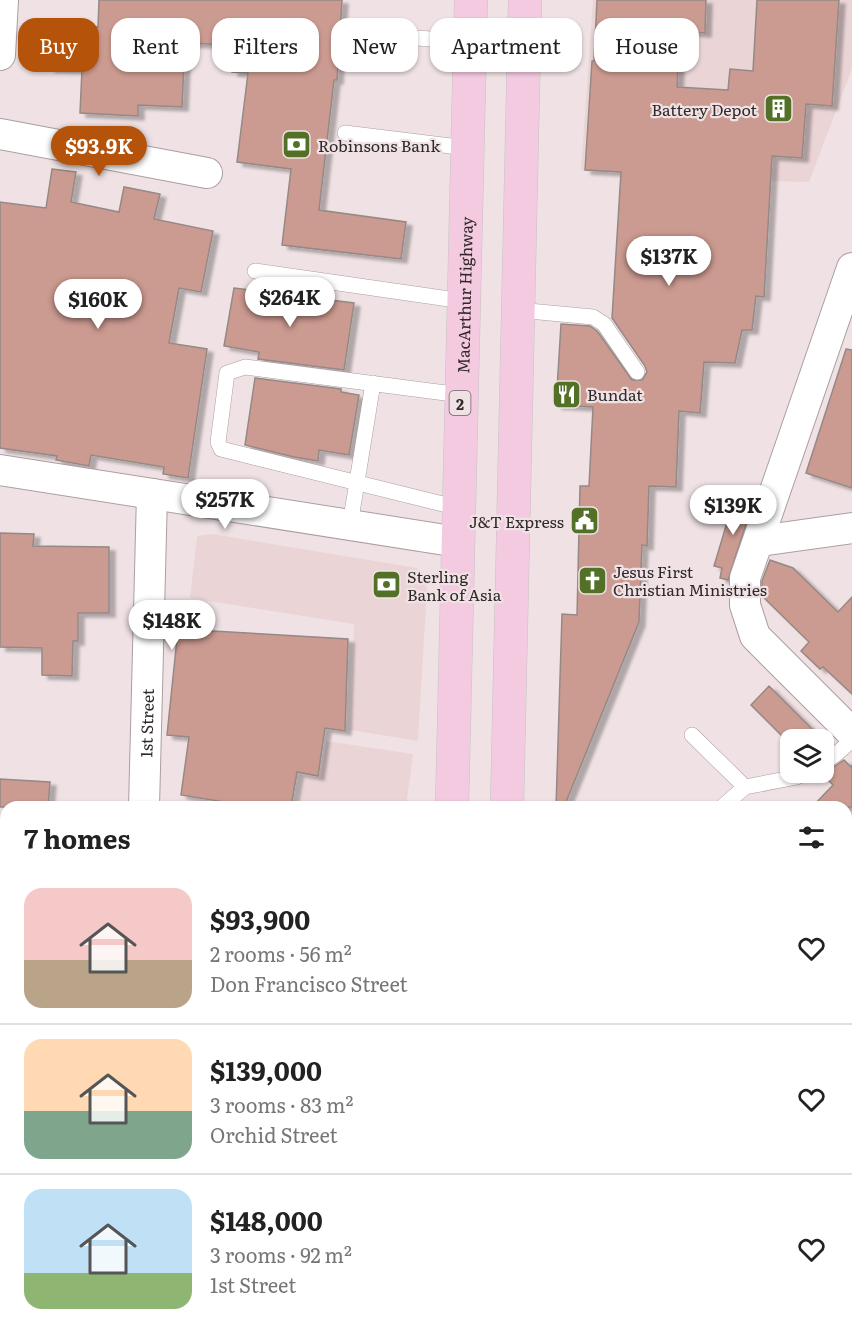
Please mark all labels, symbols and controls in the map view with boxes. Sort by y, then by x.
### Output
chip: Buy [18,18,99,72]
chip: Rent [111,18,200,72]
chip: Filters [212,18,319,72]
chip: New [331,18,418,72]
chip: Apartment [430,18,582,72]
chip: House [594,18,699,72]
building icon: Battery Depot [762,93,794,125]
place label: Battery Depot [651,97,758,121]
pin: $93.9K [50,126,148,177]
bank icon: Robinsons Bank [281,129,313,161]
text: $93.9K [65,130,133,160]
place label: Robinsons Bank [318,133,440,157]
street label: MacArthur Highway [450,216,478,374]
pin: $137K [627,236,711,287]
text: $137K [640,240,698,270]
pin: $264K [248,277,332,328]
pin: $160K [56,279,140,330]
text: $264K [259,281,321,311]
text: $160K [68,283,128,313]
restaurant icon: Bundat [550,378,582,410]
place label: Bundat [587,382,643,406]
road number: 2 [450,391,470,415]
pin: $257K [183,479,267,530]
text: $257K [195,483,255,513]
pin: $139K [691,485,775,536]
text: $139K [704,489,762,519]
public building icon: J&T Express [569,505,601,537]
place label: J&T Express [469,509,564,533]
place label: Jesus First Christian Ministries [613,559,767,601]
place label: Sterling Bank of Asia [407,564,502,606]
church icon: Jesus First Christian Ministries [576,564,608,596]
bank icon: Sterling Bank of Asia [370,569,402,601]
pin: $148K [130,600,214,651]
text: $148K [143,604,201,634]
street label: 1st Street [133,688,159,758]
map controls [780,729,834,783]
button: layers [780,729,834,783]
text: 7 homes [24,818,130,857]
icon: filters [795,821,828,854]
text: $93,900 [210,899,310,938]
icon: home [72,912,144,984]
icon: heart [795,932,828,965]
text: 2 rooms · 56 m² [210,938,352,968]
text: Don Francisco Street [210,968,408,998]
text: $139,000 [210,1050,322,1089]
icon: home [72,1063,144,1135]
icon: heart [795,1083,828,1116]
text: 3 rooms · 83 m² [210,1089,353,1119]
text: Orchid Street [210,1119,338,1149]
text: $148,000 [210,1200,323,1239]
icon: home [72,1213,144,1285]
icon: heart [795,1233,828,1266]
text: 3 rooms · 92 m² [210,1239,352,1269]
text: 1st Street [210,1269,296,1299]

